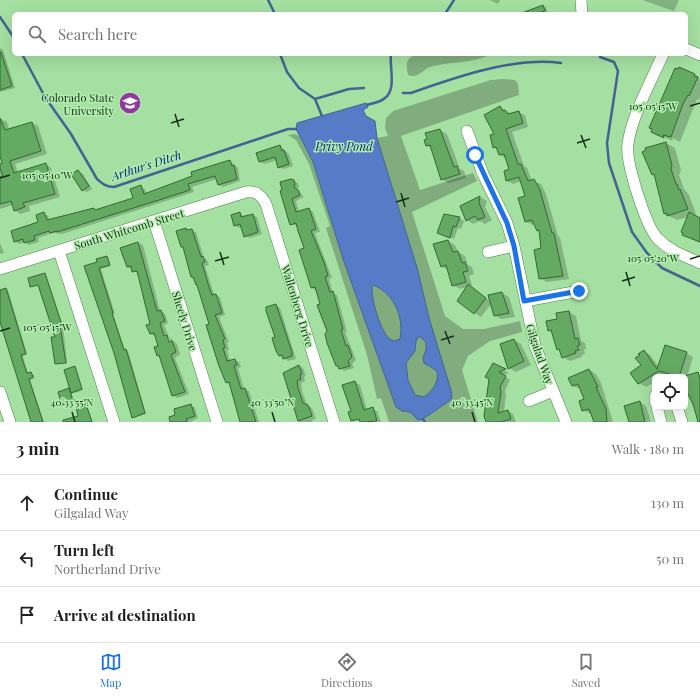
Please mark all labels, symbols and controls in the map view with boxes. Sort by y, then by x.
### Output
search box [12,12,688,56]
icon: search [26,23,48,45]
text: Search here [58,24,137,44]
place label: Colorado State University [41,90,114,118]
school or university icon: Colorado State University [117,90,143,116]
text: 105°05'15"W [629,99,678,113]
water label: Privy Pond [314,138,373,154]
water label: Arthur's Ditch [107,146,183,184]
route start [466,146,484,164]
text: 105°05'10"W [22,168,73,182]
street label: South Whitcomb Street [72,205,186,253]
text: 105°05'20"W [627,251,680,265]
street label: Wallenberg Drive [278,262,318,349]
route end [570,282,588,300]
street label: Sheely Drive [169,289,201,353]
text: 105°05'15"W [23,320,72,334]
street label: Gilgalad Way [523,322,557,387]
map controls [652,374,688,410]
button: locate [652,374,688,410]
text: 40°33'55"N [51,395,93,409]
text: 40°33'50"N [250,395,294,409]
text: 40°33'45"N [451,395,493,409]
text: 3 min [16,437,59,459]
text: Walk · 180 m [612,440,684,457]
text: Continue [54,484,118,504]
icon: ahead [16,492,38,514]
text: 130 m [651,494,684,511]
text: Gilgalad Way [54,504,129,521]
text: Turn left [54,540,115,560]
icon: left [16,548,38,570]
text: 50 m [656,550,684,567]
text: Northerland Drive [54,560,161,577]
icon: arrive [16,604,38,626]
text: Arrive at destination [54,605,196,625]
tab: Map [100,651,122,690]
tab: Directions [321,651,372,690]
tab: Saved [572,651,600,690]

